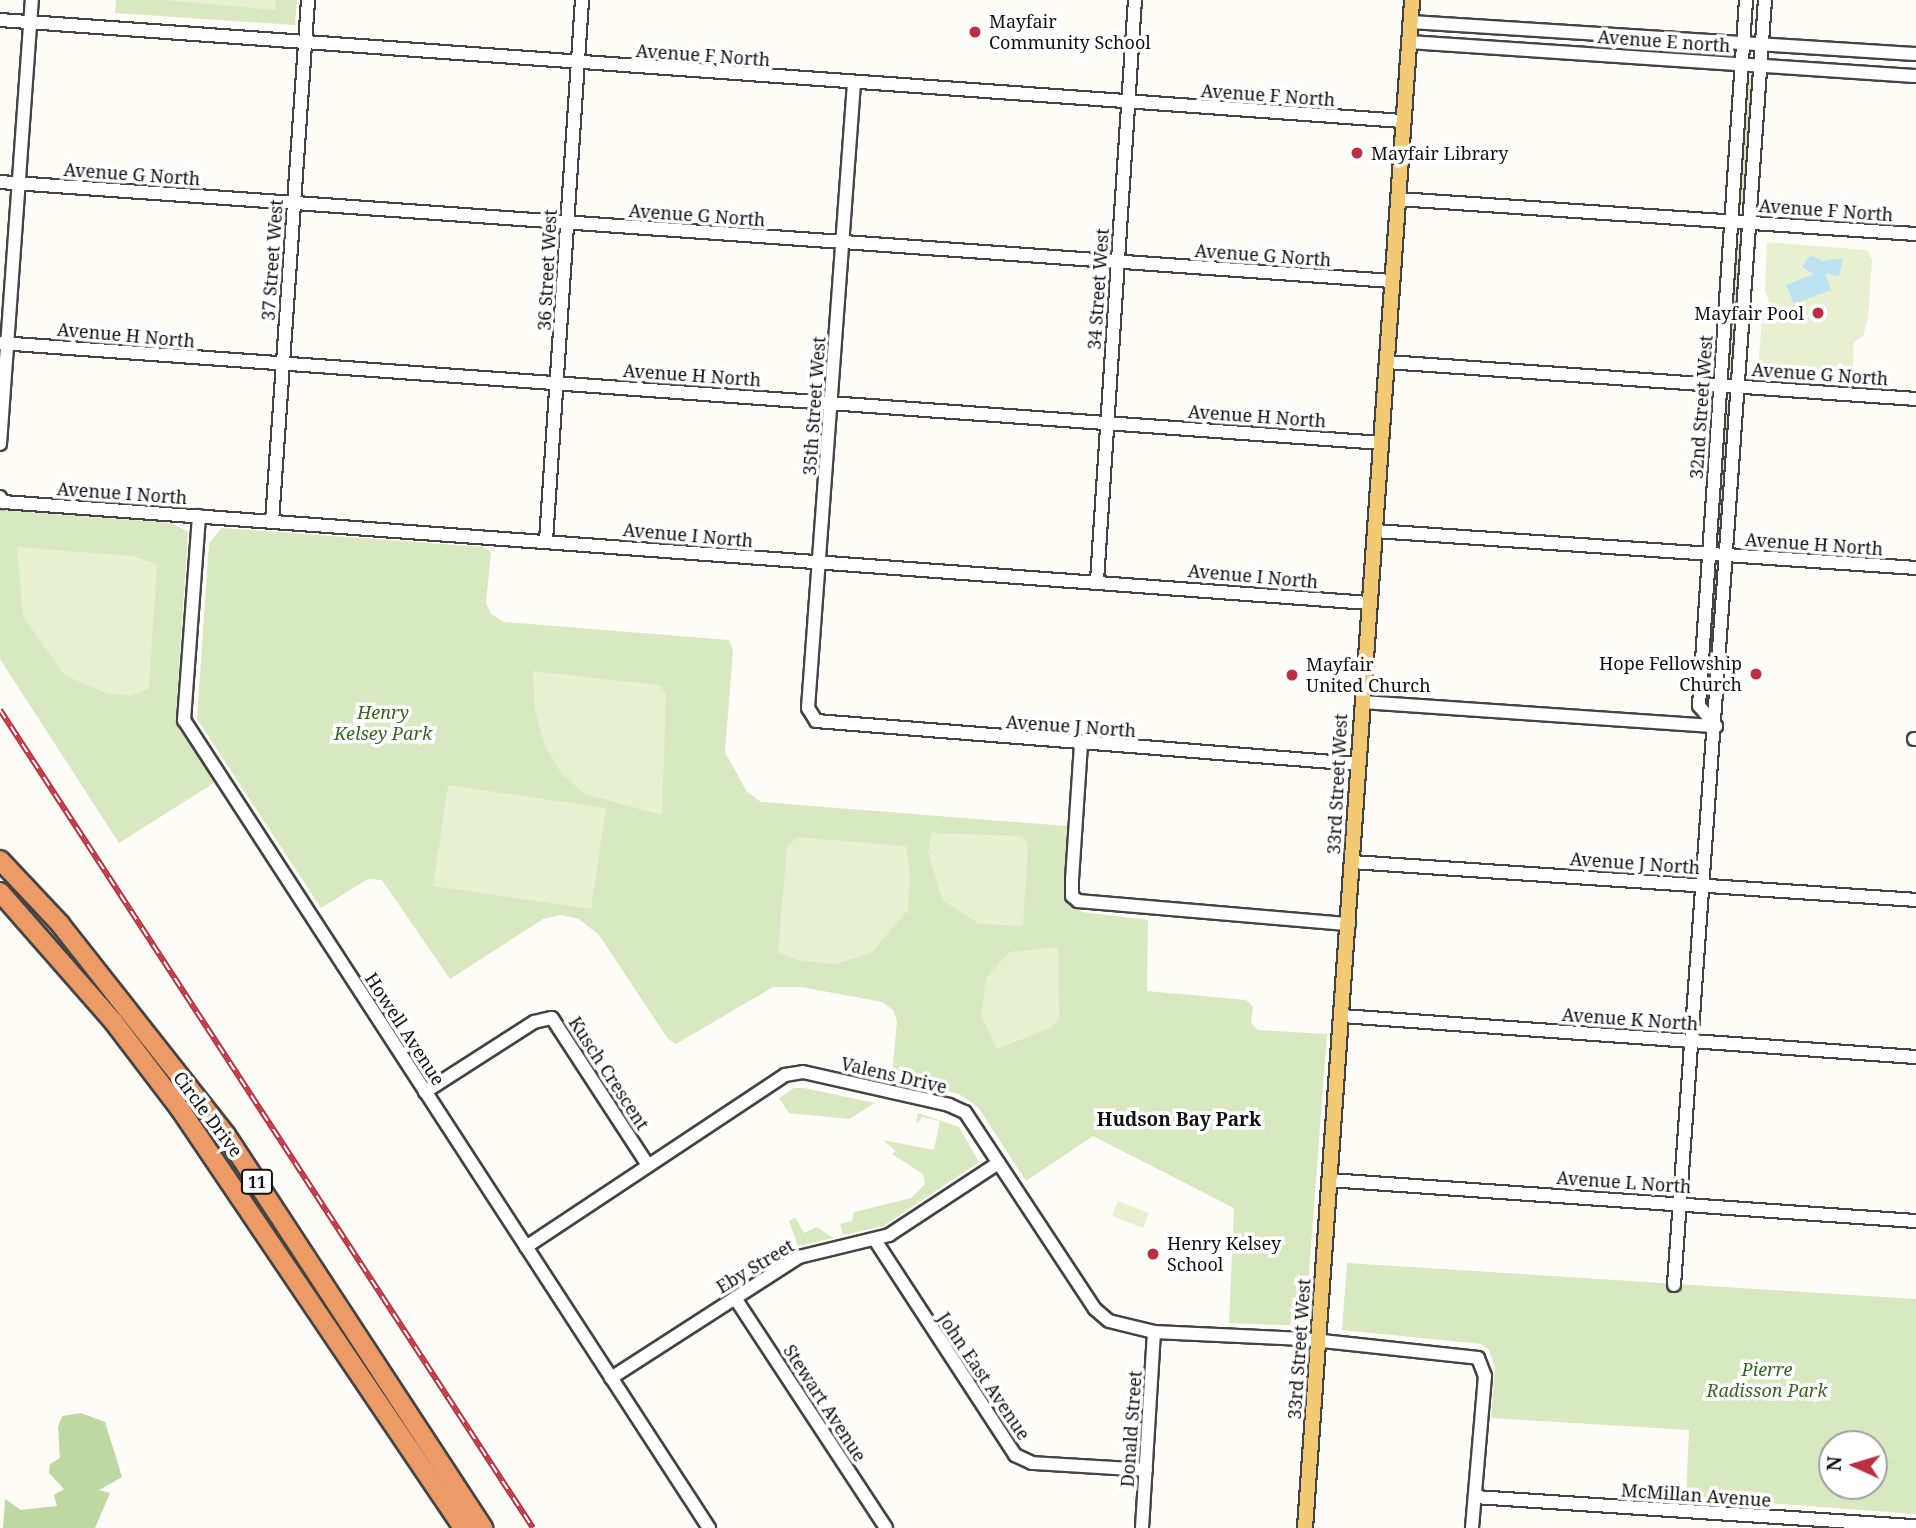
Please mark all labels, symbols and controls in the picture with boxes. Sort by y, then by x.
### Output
place label: Mayfair Community School [989,11,1151,54]
marker: Mayfair Community School [967,24,983,40]
street label: Avenue E north [1597,26,1731,56]
street label: Avenue F North [635,40,771,70]
street label: Avenue F North [1200,80,1336,110]
place label: Mayfair Library [1371,142,1508,164]
marker: Mayfair Library [1349,145,1365,161]
street label: Avenue G North [63,158,201,190]
street label: Avenue F North [1758,195,1894,225]
street label: 37 Street West [257,199,287,321]
street label: Avenue G North [628,199,766,231]
street label: 36 Street West [533,209,561,331]
street label: 34 Street West [1083,228,1113,350]
street label: Avenue G North [1194,239,1332,271]
place label: Mayfair Pool [1694,302,1804,324]
marker: Mayfair Pool [1810,305,1826,321]
street label: Avenue H North [56,318,196,352]
street label: 32nd Street West [1685,334,1717,480]
street label: 35th Street West [798,336,830,476]
street label: Avenue G North [1751,358,1889,390]
street label: Avenue H North [622,359,762,391]
street label: Avenue H North [1187,400,1327,432]
street label: Avenue I North [56,478,188,508]
street label: Avenue I North [622,519,754,551]
street label: Avenue H North [1744,528,1884,560]
street label: Avenue I North [1187,560,1319,592]
place label: Hope Fellowship Church [1599,653,1742,696]
place label: Mayfair United Church [1306,654,1431,696]
marker: Hope Fellowship Church [1748,666,1764,682]
marker: Mayfair United Church [1284,667,1300,683]
park label: Henry Kelsey Park [334,702,432,744]
street label: Avenue J North [1005,711,1137,741]
street label: 33rd Street West [1323,713,1351,855]
street label: Avenue J North [1569,848,1701,878]
street label: Howell Avenue [361,969,449,1089]
street label: Avenue K North [1561,1003,1699,1035]
street label: Kusch Crescent [564,1012,654,1134]
street label: Valens Drive [839,1052,949,1098]
street label: Circle Drive [169,1067,247,1161]
district label: Hudson Bay Park [1097,1109,1261,1131]
street label: Avenue L North [1556,1167,1692,1197]
road number: 11 [240,1170,274,1194]
place label: Henry Kelsey School [1167,1233,1281,1276]
street label: Eby Street [712,1234,798,1298]
marker: Henry Kelsey School [1145,1246,1161,1262]
street label: 33rd Street West [1283,1278,1315,1420]
street label: John East Avenue [933,1308,1035,1444]
street label: Stewart Avenue [779,1340,871,1466]
park label: Pierre Radisson Park [1706,1359,1828,1402]
street label: Donald Street [1116,1370,1146,1488]
north arrow [1818,1430,1888,1500]
text: N [1821,1455,1848,1472]
street label: McMillan Avenue [1620,1479,1772,1511]

